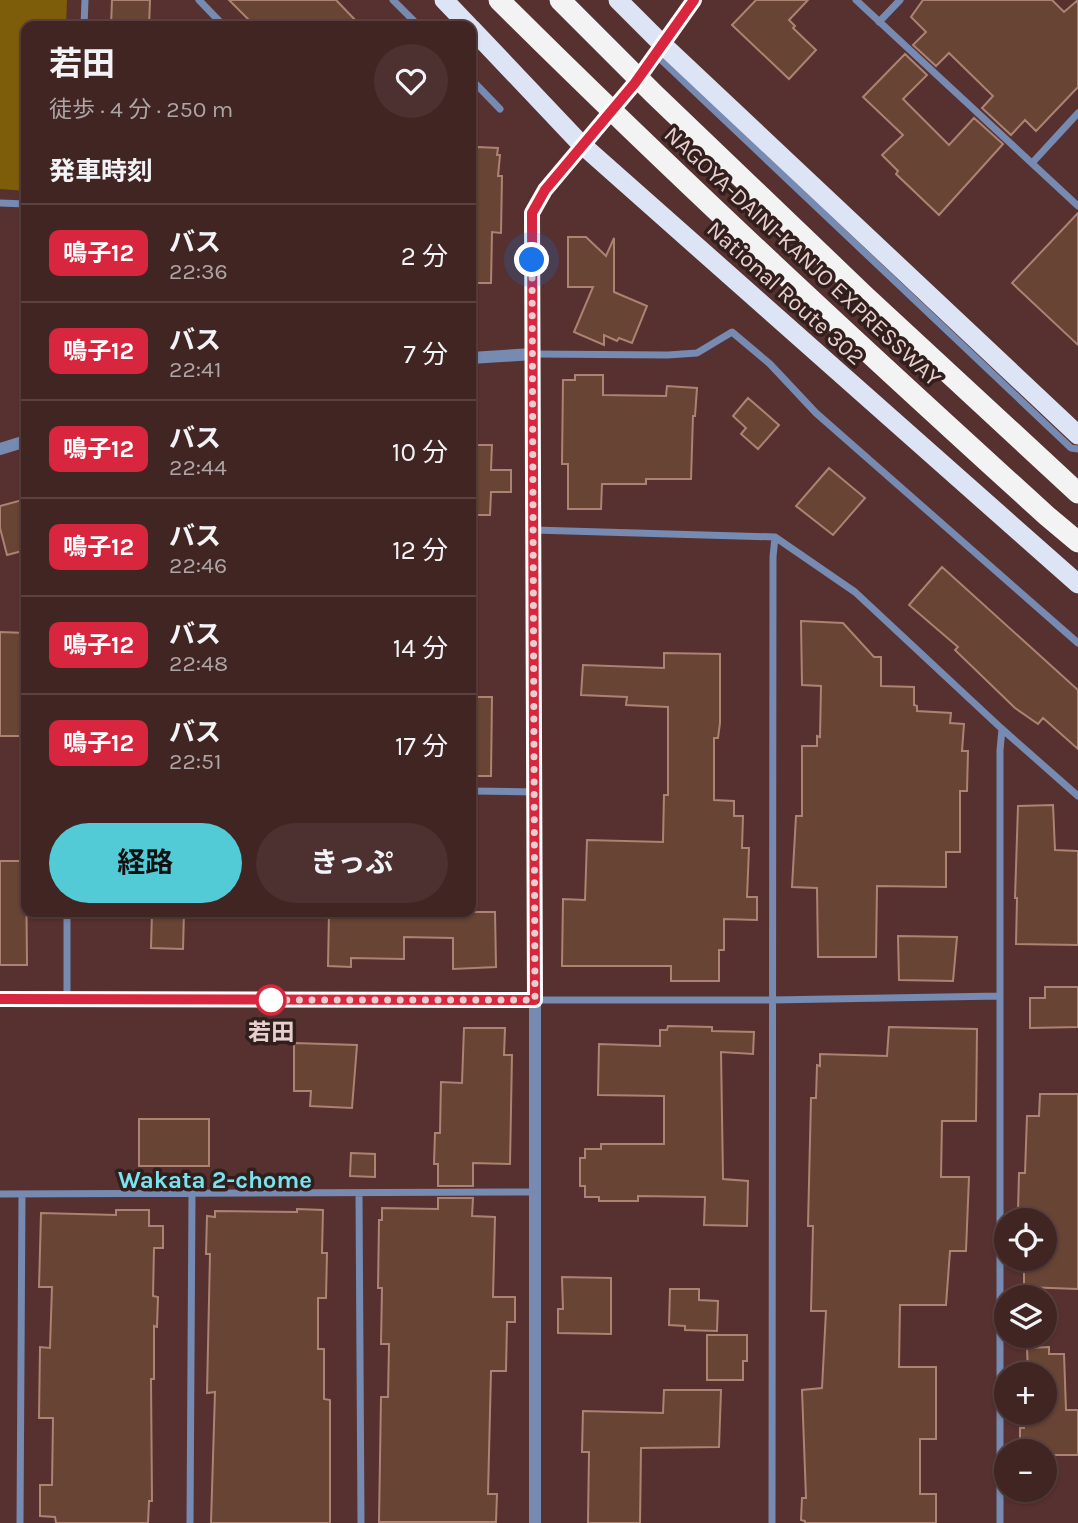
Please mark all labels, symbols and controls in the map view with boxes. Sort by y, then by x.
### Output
button: heart [374,44,448,118]
text: 若田 [49,45,115,83]
text: 徒歩 · 4 分 · 250 m [49,96,233,123]
street label: NAGOYA-DAINI-KANJO EXPRESSWAY [659,121,947,392]
text: 発車時刻 [49,156,153,187]
street label: National Route 302 [702,216,870,371]
text: バス [169,227,221,258]
text: 鳴子12 [63,239,134,267]
text: 2 分 [401,241,448,272]
your location [514,242,549,277]
text: 22:36 [169,258,228,285]
text: バス [169,325,221,356]
text: 鳴子12 [63,337,134,365]
text: 7 分 [404,339,448,370]
text: 22:41 [169,356,221,383]
text: バス [169,423,221,454]
text: 鳴子12 [63,435,134,463]
text: 10 分 [392,437,448,468]
text: 22:44 [169,454,227,481]
text: バス [169,521,221,552]
text: 鳴子12 [63,533,134,561]
text: 12 分 [392,535,448,566]
text: 22:46 [169,552,227,579]
text: バス [169,619,221,650]
text: 鳴子12 [63,631,134,659]
text: 14 分 [393,633,448,664]
text: 22:48 [169,650,228,677]
text: バス [169,717,221,748]
text: 鳴子12 [63,729,134,757]
text: 17 分 [395,731,448,762]
text: 22:51 [169,748,222,775]
button: 経路 [49,823,242,903]
button: きっぷ [256,823,448,903]
marker: 若田 [256,985,286,1015]
place label: 若田 [248,1019,294,1046]
district label: Wakata 2-chome [118,1166,312,1194]
map controls [994,1208,1057,1502]
button: locate [994,1208,1057,1271]
button: layers [994,1285,1057,1348]
button: + [994,1362,1057,1425]
button: − [994,1439,1057,1502]

